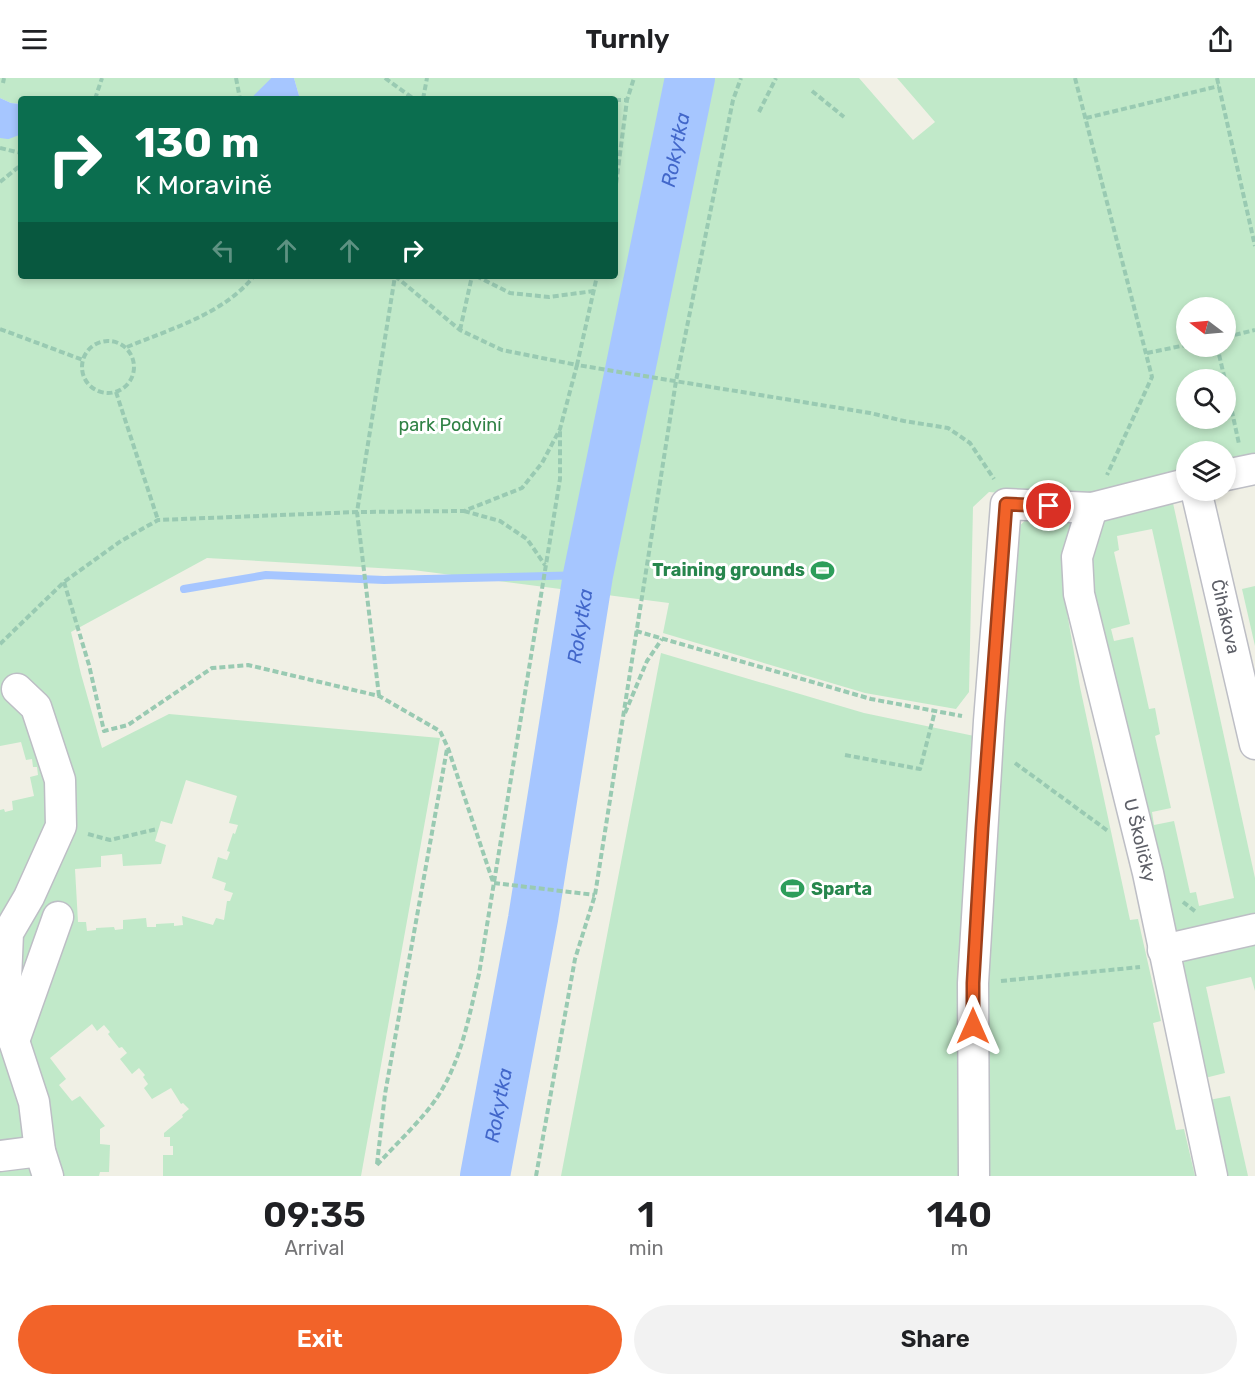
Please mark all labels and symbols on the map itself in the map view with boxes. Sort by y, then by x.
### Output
water label: Rokytka [656,110,695,189]
north arrow [1176,297,1236,357]
park label: park Podviní [398,414,503,436]
pin [1023,480,1074,531]
sports icon: Training grounds [810,557,836,583]
place label: Training grounds [652,559,805,581]
street label: Čihákova [1206,577,1245,656]
water label: Rokytka [562,587,598,665]
street label: U Školičky [1119,796,1161,884]
sports icon: Sparta [780,876,806,902]
place label: Sparta [811,878,872,900]
position arrow [941,994,1005,1058]
water label: Rokytka [479,1066,517,1145]

